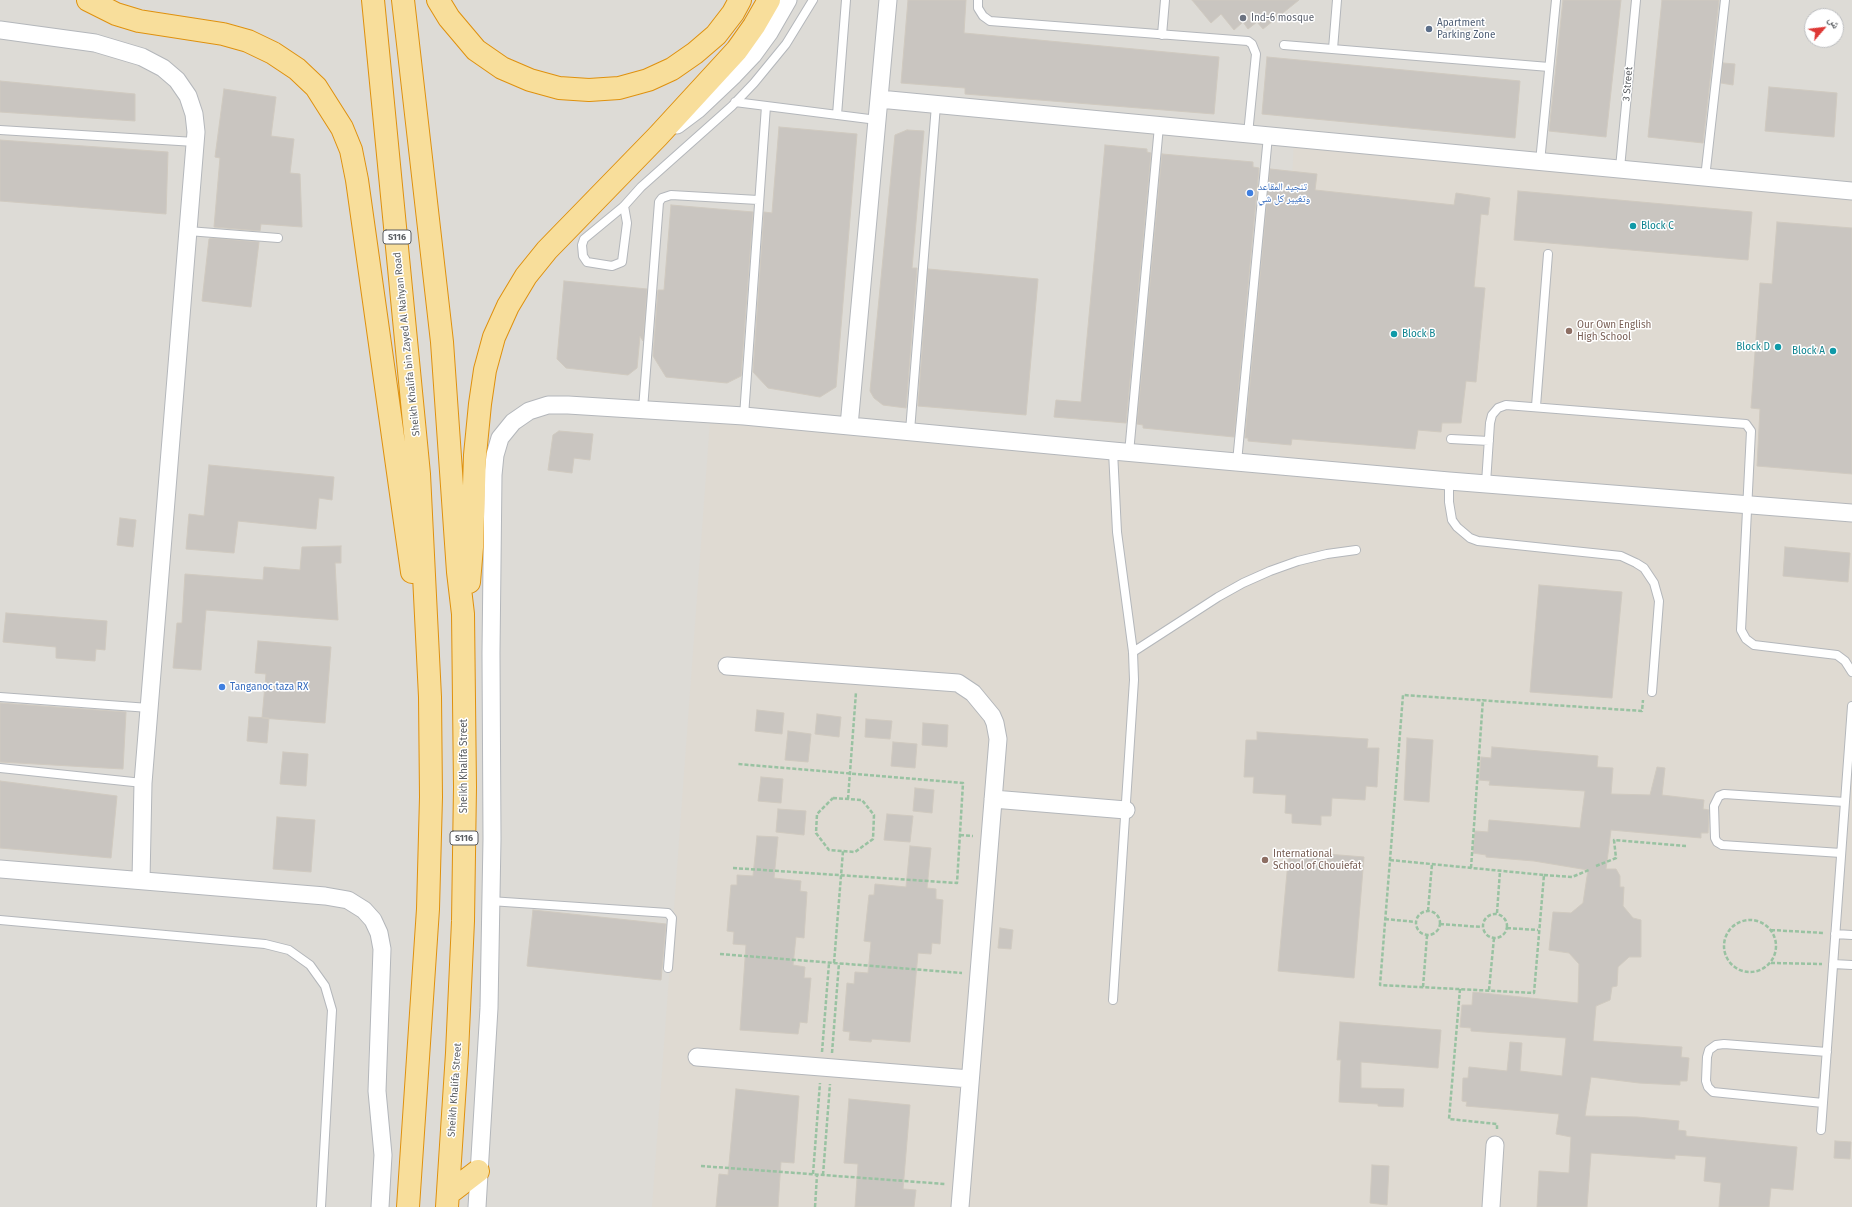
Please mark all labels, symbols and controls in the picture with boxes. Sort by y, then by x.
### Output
north arrow [1804,8,1844,48]
place label: Ind-6 mosque [1251,12,1314,24]
marker: Ind-6 mosque [1238,13,1248,23]
text: ش [1826,14,1843,31]
place label: Apartment Parking Zone [1437,17,1495,40]
marker: Apartment Parking Zone [1424,24,1434,34]
street label: 3 Street [1621,66,1635,102]
place label: تنجيد المقاعد وتغيير كل شي [1258,181,1310,204]
marker: تنجيد المقاعد وتغيير كل شي [1245,188,1255,198]
place label: Block C [1641,220,1674,232]
marker: Block C [1628,221,1638,231]
road number: S116 [383,230,411,244]
street label: Sheikh Khalifa bin Zayed Al Nahyan Road [391,251,423,437]
place label: Our Own English High School [1577,319,1651,342]
marker: Our Own English High School [1564,326,1574,336]
place label: Block B [1402,328,1435,340]
marker: Block B [1389,329,1399,339]
place label: Block D [1736,341,1770,353]
marker: Block D [1773,342,1783,352]
place label: Block A [1792,345,1825,357]
marker: Block A [1828,346,1838,356]
place label: Tanganoc taza RX [230,681,308,693]
marker: Tanganoc taza RX [217,682,227,692]
street label: Sheikh Khalifa Street [458,719,470,813]
road number: S116 [450,831,478,845]
place label: International School of Chouiefat [1273,848,1362,872]
marker: International School of Chouiefat [1260,855,1270,865]
street label: Sheikh Khalifa Street [446,1042,464,1138]

